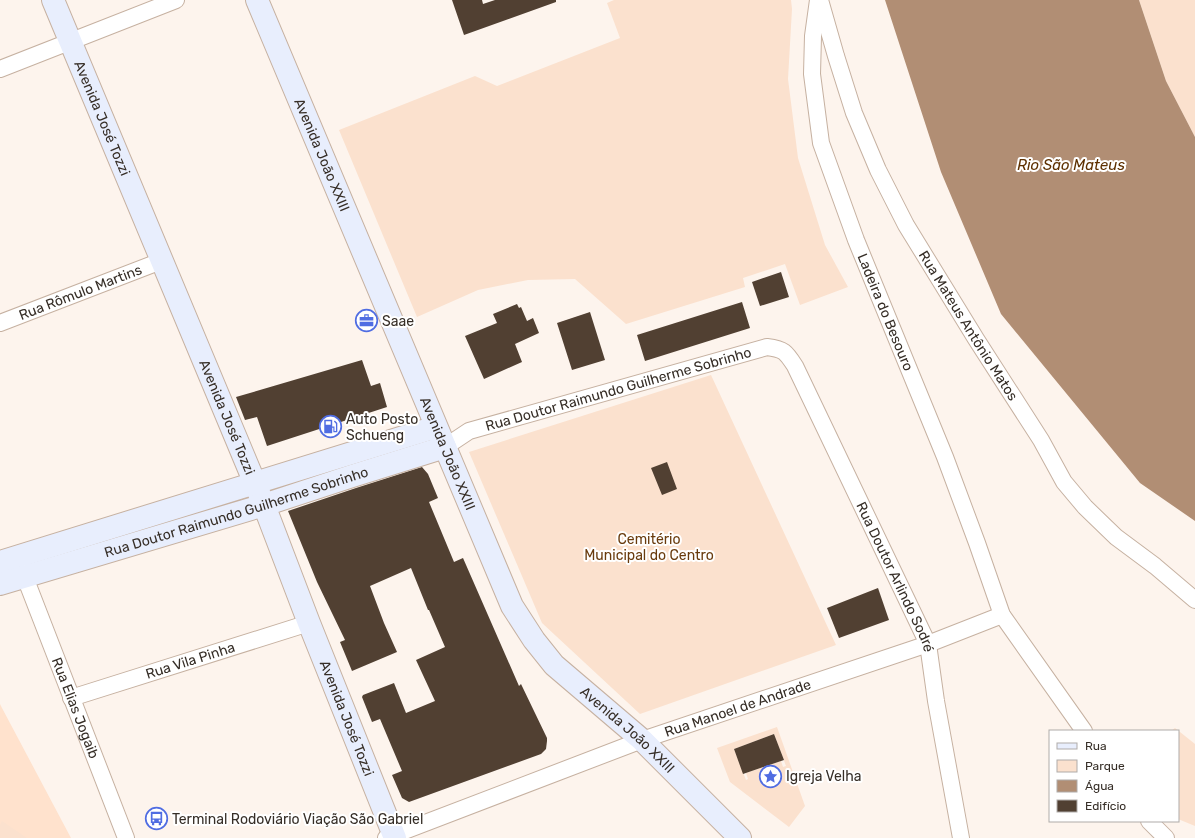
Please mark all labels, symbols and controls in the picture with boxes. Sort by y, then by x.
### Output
street label: Avenida José Tozzi [70,58,133,178]
street label: Avenida João XXIII [290,96,353,214]
water label: Rio São Mateus [1017,156,1125,174]
street label: Rua Mateus Antônio Matos [915,248,1021,404]
street label: Ladeira do Besouro [853,251,917,374]
street label: Rua Rômulo Martins [17,261,144,324]
office icon: Saae [354,308,380,334]
place label: Saae [382,313,414,330]
street label: Rua Doutor Raimundo Guilherme Sobrinho [484,344,753,435]
street label: Avenida José Tozzi [195,357,258,477]
street label: Avenida João XXIII [416,395,479,513]
place label: Auto Posto Schueng [346,411,418,444]
fuel station icon: Auto Posto Schueng [317,414,343,440]
street label: Rua Doutor Raimundo Guilherme Sobrinho [102,463,370,561]
street label: Rua Doutor Arlindo Sodré [852,499,937,653]
park label: Cemitério Municipal do Centro [584,531,714,564]
street label: Rua Vila Pinha [144,639,237,683]
street label: Rua Elias Jogaib [48,655,102,761]
street label: Avenida José Tozzi [316,658,377,779]
street label: Rua Manoel de Andrade [662,676,813,741]
street label: Avenida João XXIII [577,683,678,777]
legend [1049,730,1179,822]
text: Rua [1085,739,1107,753]
text: Parque [1085,759,1125,773]
place icon: Igreja Velha [758,763,784,789]
place label: Igreja Velha [786,768,861,785]
text: Água [1085,779,1114,793]
text: Edifício [1085,799,1126,813]
bus stop icon: Terminal Rodoviário Viação São Gabriel [144,806,170,832]
place label: Terminal Rodoviário Viação São Gabriel [172,811,423,828]

